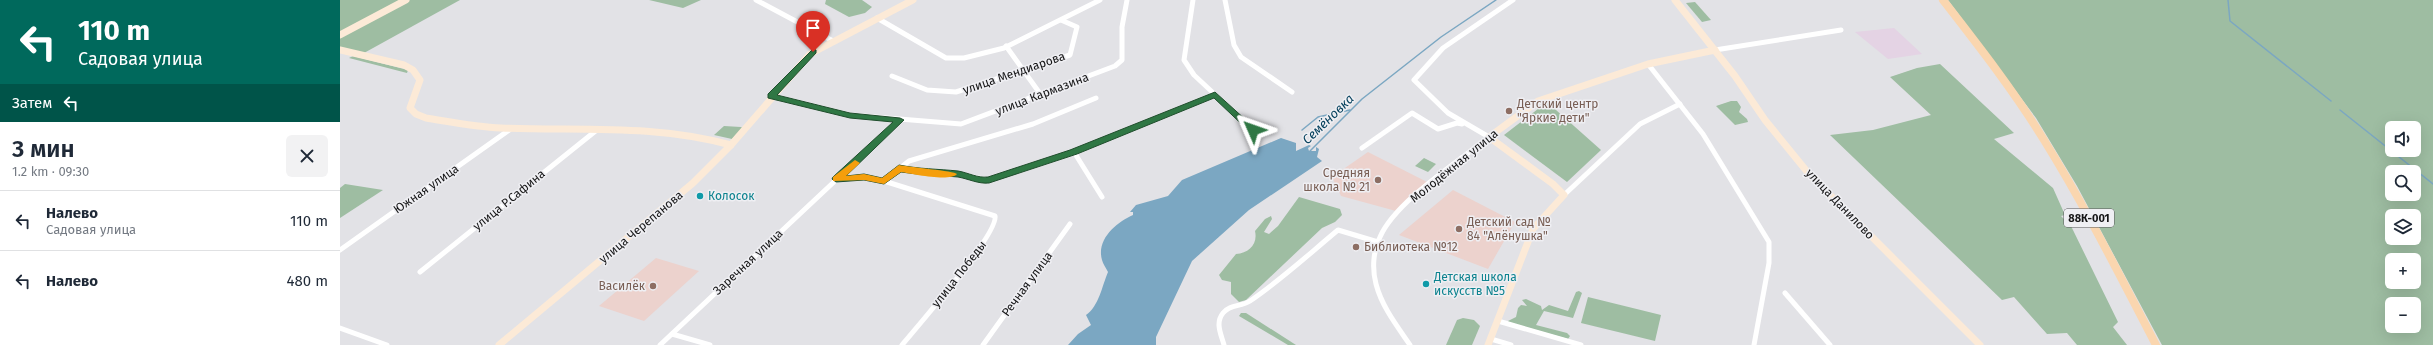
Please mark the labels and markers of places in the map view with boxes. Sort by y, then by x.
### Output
pin [796,11,830,52]
place label: Детский центр "Яркие дети" [1516,97,1598,125]
marker: Детский центр "Яркие дети" [1504,106,1514,116]
place label: Средняя школа № 21 [1303,166,1370,194]
marker: Средняя школа № 21 [1373,175,1383,185]
place label: Колосок [708,189,755,203]
marker: Колосок [695,191,705,201]
place label: Детский сад № 84 "Алёнушка" [1466,215,1551,243]
marker: Детский сад № 84 "Алёнушка" [1454,224,1464,234]
place label: Библиотека №12 [1364,240,1458,254]
marker: Библиотека №12 [1351,242,1361,252]
place label: Детская школа искусств №5 [1433,270,1517,298]
place label: Василёк [599,279,646,293]
marker: Детская школа искусств №5 [1421,279,1431,289]
marker: Василёк [648,281,658,291]

